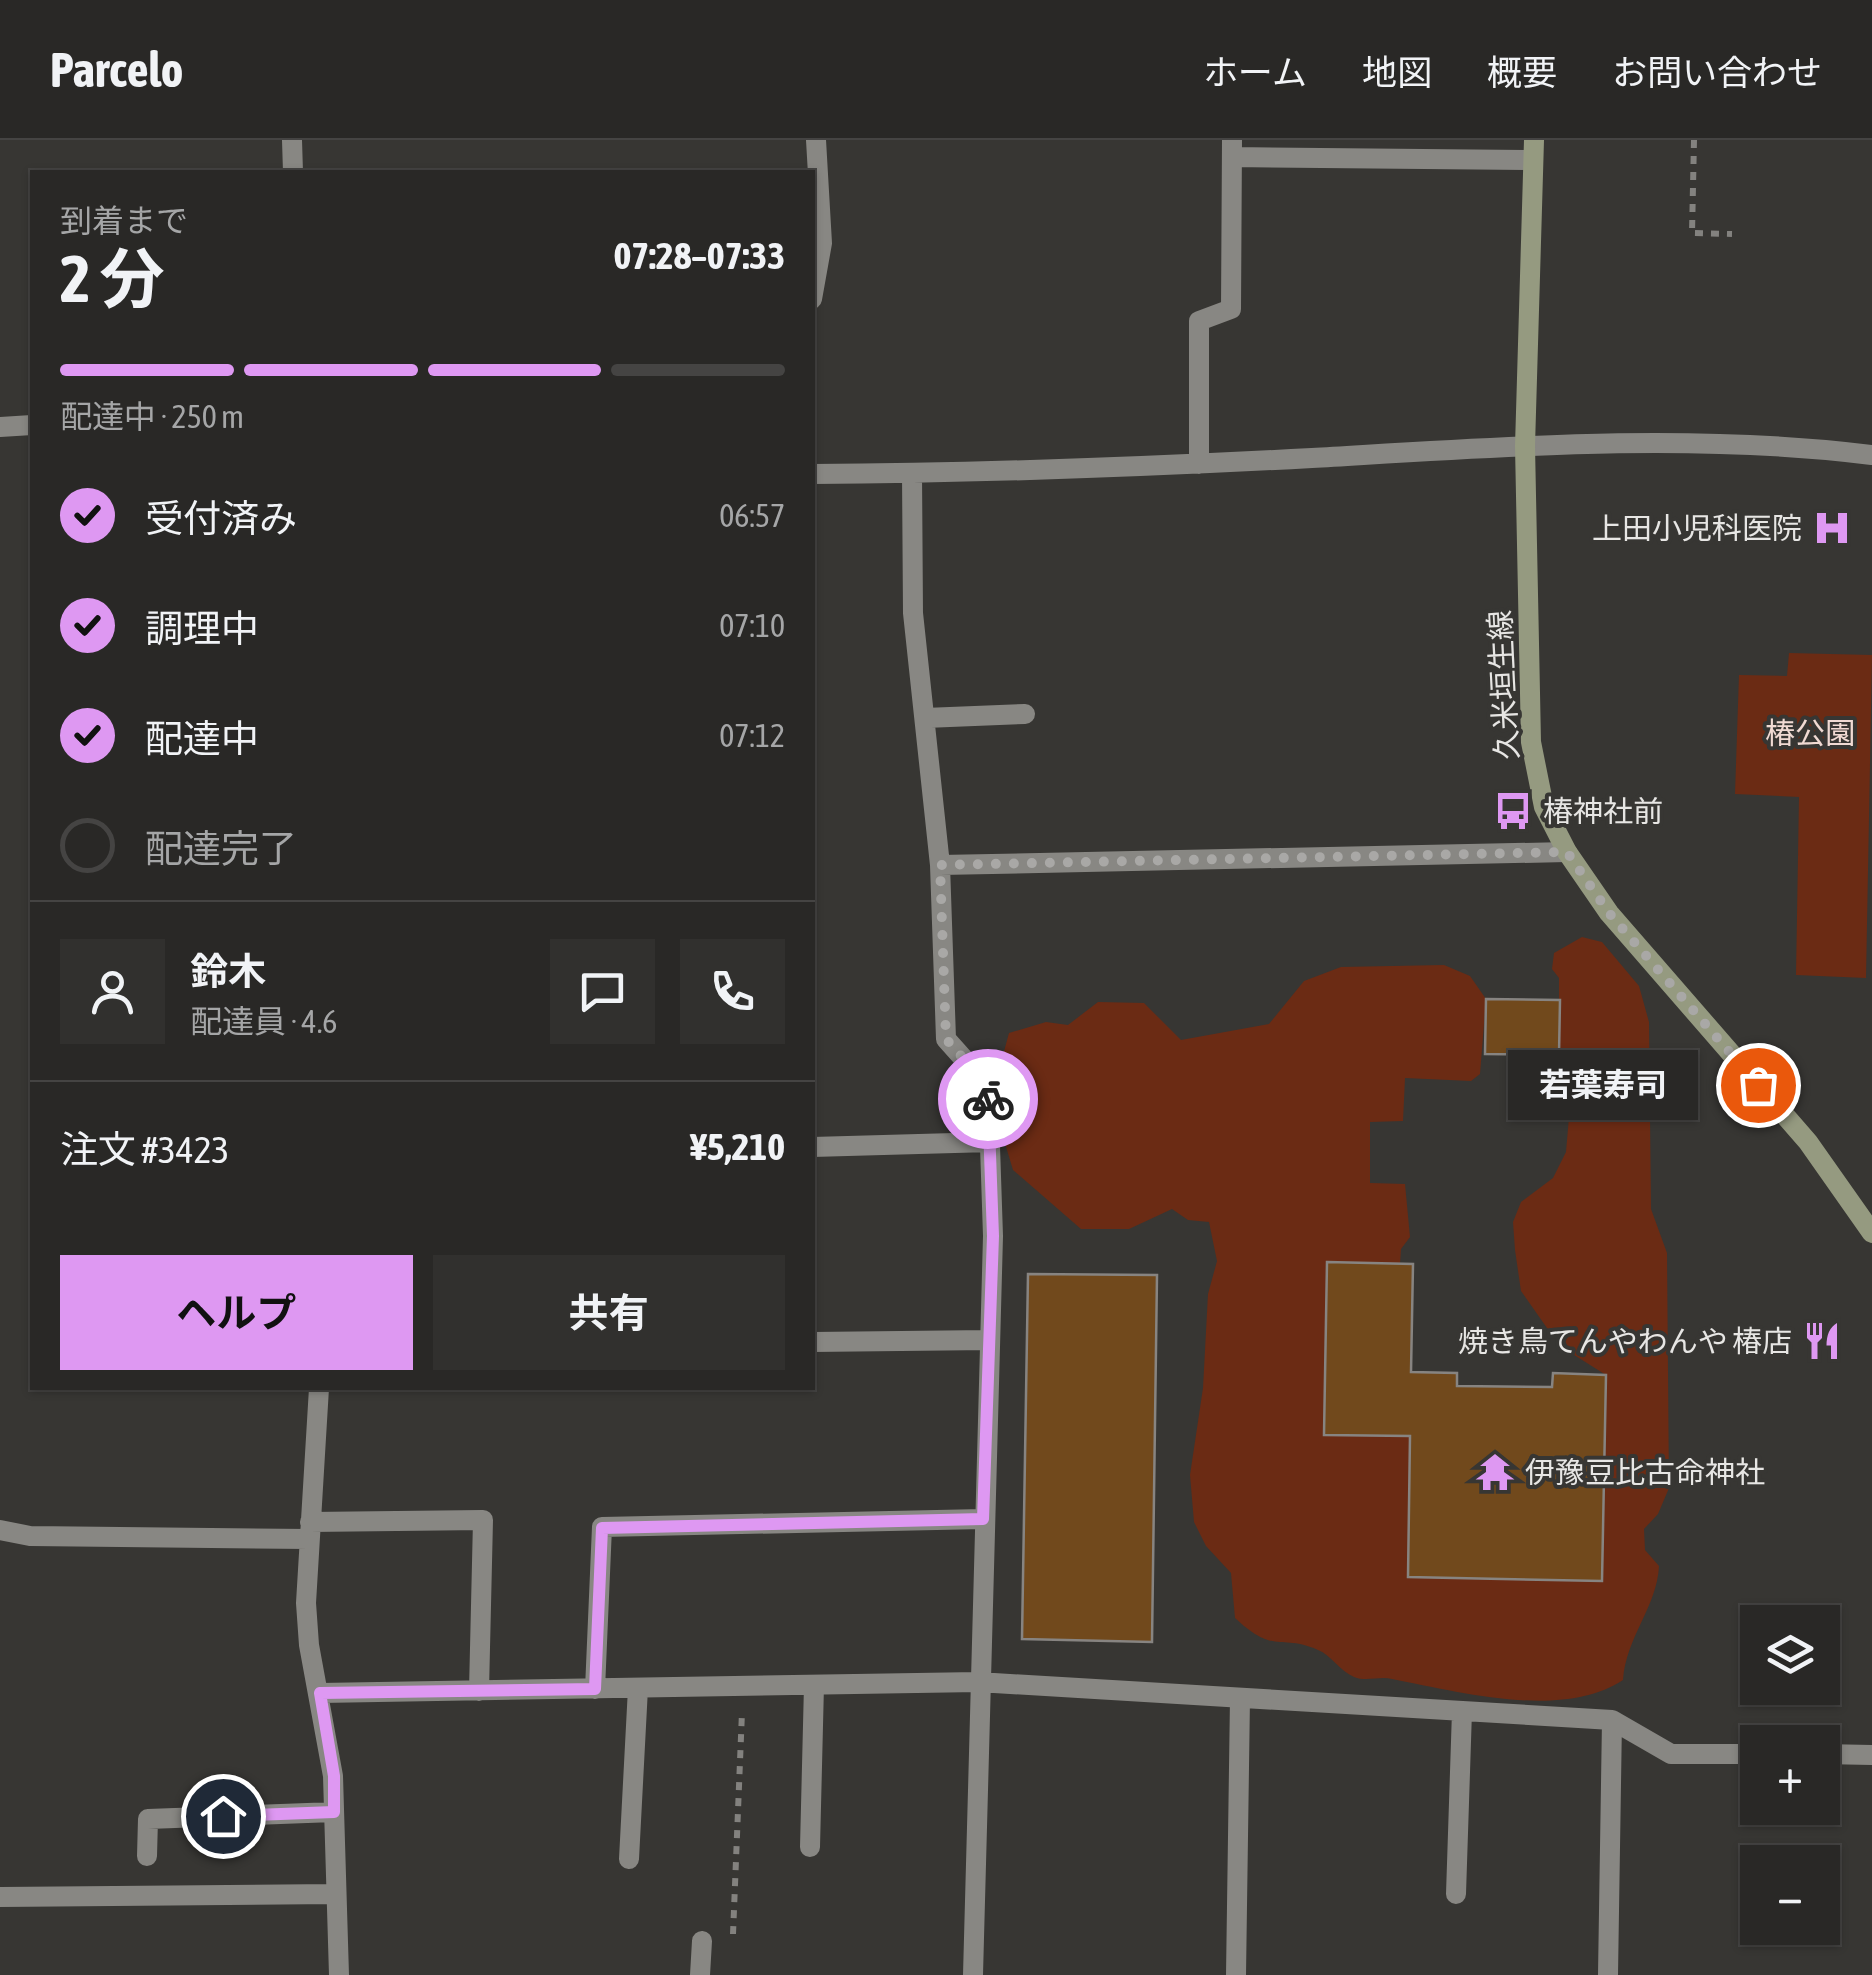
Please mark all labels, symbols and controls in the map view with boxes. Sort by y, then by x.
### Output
text: Parcelo [50,42,183,97]
text: ホーム [1203,52,1307,92]
text: 地図 [1362,52,1432,92]
text: 概要 [1487,52,1557,92]
text: お問い合わせ [1612,52,1822,92]
text: 到着まで [60,202,188,239]
text: 07:28–07:33 [613,234,785,277]
text: 2 分 [60,241,164,316]
text: 配達中 · 250 m [60,398,244,435]
icon: check [60,488,115,543]
text: 受付済み [145,497,297,540]
text: 06:57 [719,497,785,534]
hospital icon: 上田小児科医院 [1811,507,1853,549]
place label: 上田小児科医院 [1592,511,1802,545]
icon: check [60,598,115,653]
text: 調理中 [145,607,259,650]
text: 07:10 [719,607,785,644]
street label: 久米垣生線 [1482,609,1524,761]
icon: check [60,708,115,763]
park label: 椿公園 [1765,716,1855,750]
text: 配達中 [145,717,259,760]
text: 07:12 [719,717,785,754]
bus stop icon: 椿神社前 [1492,790,1534,832]
place label: 椿神社前 [1543,794,1663,828]
text: 配達完了 [145,827,297,870]
button: person [60,939,165,1044]
button: chat [550,939,655,1044]
button: phone [680,939,785,1044]
text: 鈴木 [190,950,266,993]
text: 配達員 · 4.6 [190,1003,337,1040]
pin [1716,1043,1801,1128]
courier [938,1049,1038,1149]
callout: 若葉寿司 [1508,1050,1698,1120]
icon: bag [1731,1058,1786,1113]
text: 若葉寿司 [1539,1066,1667,1103]
icon: bike [961,1072,1016,1127]
text: ¥5,210 [690,1125,785,1168]
text: 注文 #3423 [60,1128,229,1171]
button: ヘルプ [60,1255,413,1370]
button: 共有 [433,1255,785,1370]
restaurant icon: 焼き鳥てんやわんや 椿店 [1801,1320,1843,1362]
place label: 焼き鳥てんやわんや 椿店 [1458,1324,1792,1358]
temple icon: 伊豫豆比古命神社 [1474,1451,1516,1493]
place label: 伊豫豆比古命神社 [1525,1455,1765,1489]
map controls [1740,1605,1840,1945]
button: layers [1740,1605,1840,1705]
button: + [1740,1725,1840,1825]
pin [181,1774,266,1859]
icon: home [196,1789,251,1844]
button: − [1740,1845,1840,1945]

